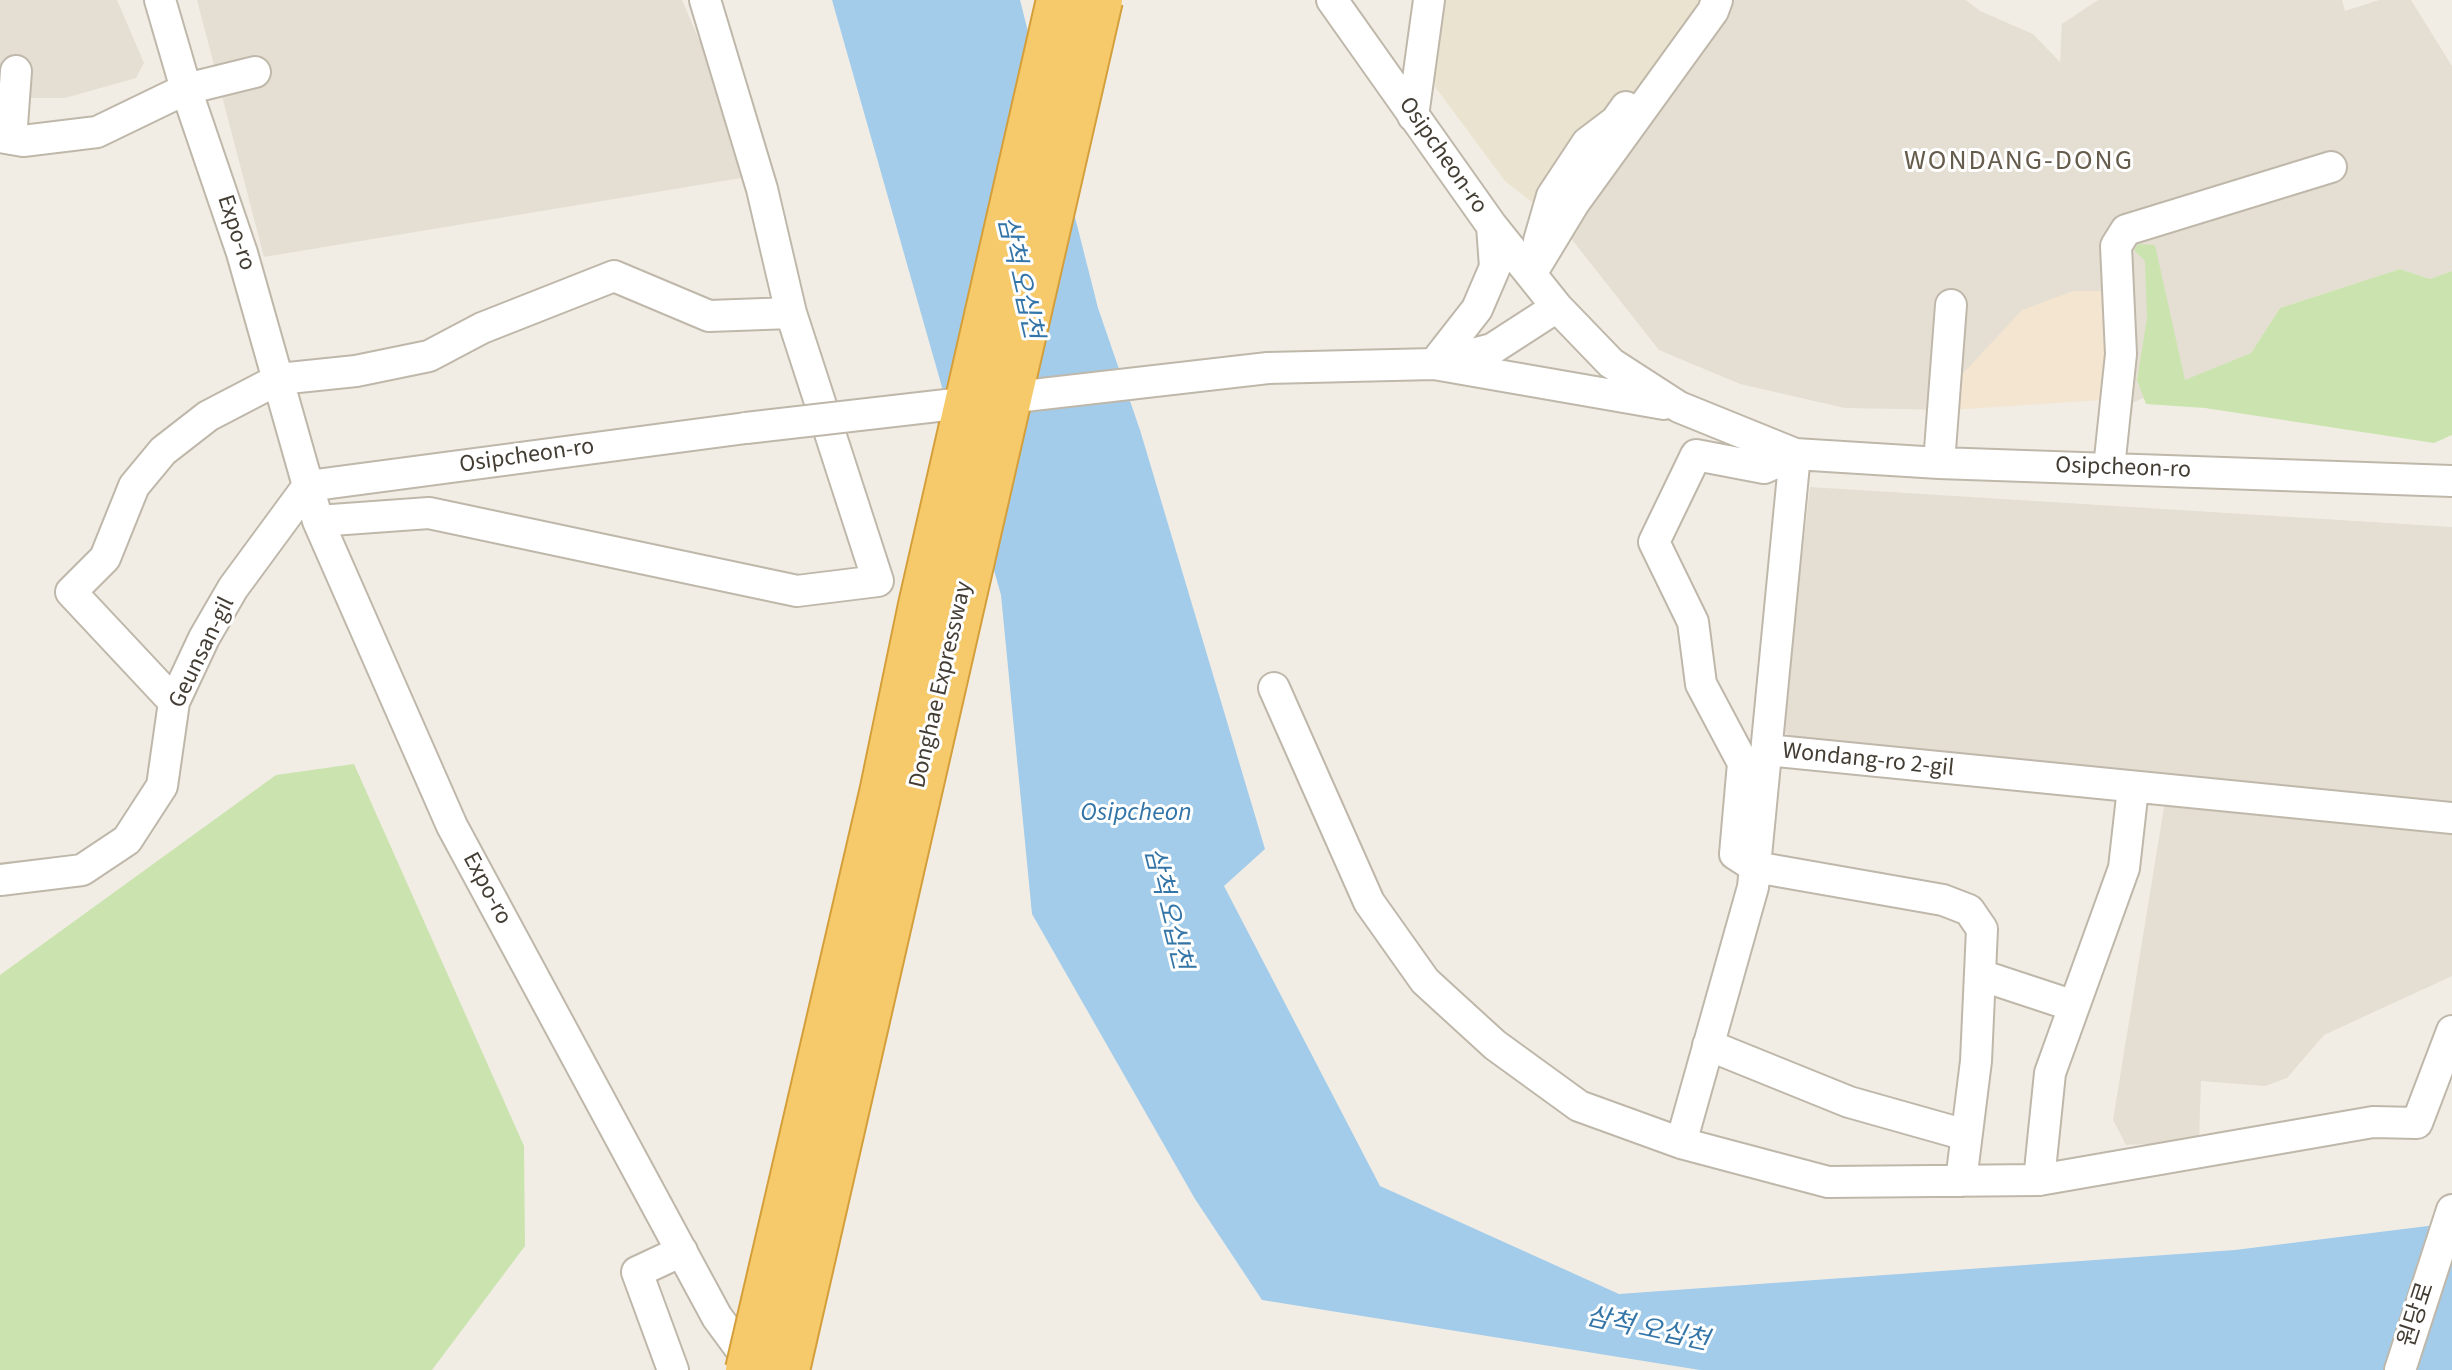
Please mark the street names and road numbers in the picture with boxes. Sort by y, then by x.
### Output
street label: Osipcheon-ro [1391,92,1493,220]
street label: Expo-ro [209,192,261,274]
street label: Osipcheon-ro [458,433,596,481]
street label: Osipcheon-ro [2055,452,2191,486]
street label: Donghae Expressway [904,579,980,791]
street label: Geunsan-gil [164,593,242,713]
street label: Wondang-ro 2-gil [1781,738,1955,784]
street label: Expo-ro [455,848,517,930]
street label: 원당로 [2394,1279,2442,1351]

